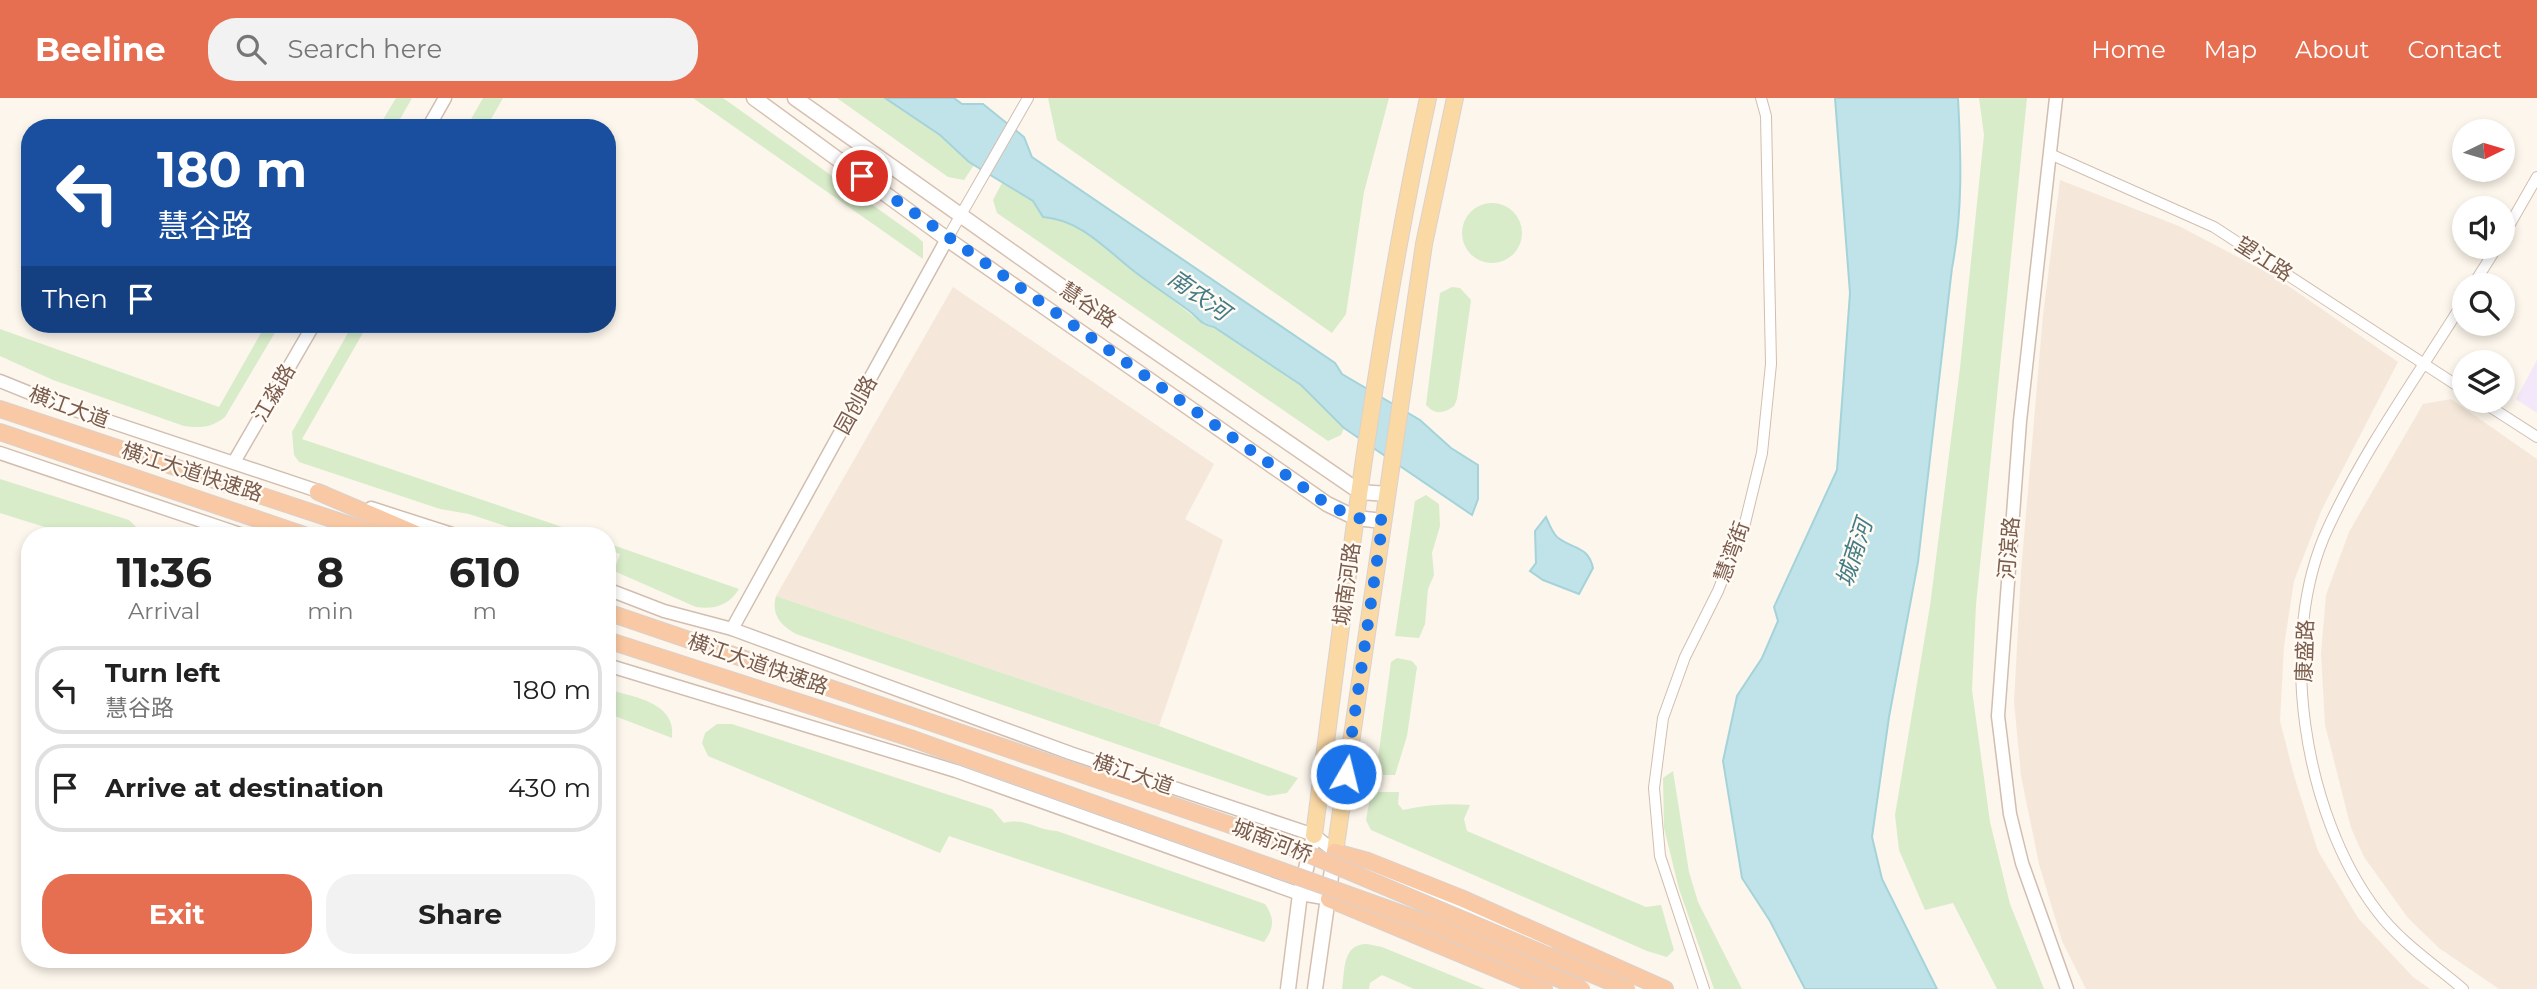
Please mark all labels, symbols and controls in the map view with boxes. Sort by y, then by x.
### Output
search box [208,18,698,81]
text: Beeline [35,29,166,69]
icon: search [232,30,270,68]
text: Search here [288,33,442,65]
text: Home [2091,35,2166,64]
text: Map [2204,35,2257,64]
text: About [2295,35,2369,64]
text: Contact [2407,35,2502,64]
north arrow [2452,119,2515,182]
map controls [2452,119,2515,413]
text: 180 m [157,140,307,199]
pin [832,146,892,206]
icon: left [42,147,133,238]
icon: arrive [843,157,881,195]
button: sound [2452,196,2515,259]
text: 慧谷路 [157,206,253,245]
street label: 望江路 [2231,231,2297,286]
water label: 南农河 [1163,264,1239,329]
button: search [2452,273,2515,336]
street label: 慧谷路 [1055,277,1121,333]
icon: arrive [122,280,160,318]
text: Then [42,283,108,315]
button: layers [2452,350,2515,413]
street label: 江淼路 [247,359,300,426]
street label: 园创路 [829,371,882,438]
street label: 横江大道 [25,380,113,433]
street label: 横江大道快速路 [118,437,266,506]
water label: 城南河 [1830,512,1879,590]
street label: 河滨路 [1993,515,2024,580]
street label: 慧湾街 [1709,518,1754,586]
street label: 城南河路 [1328,541,1365,627]
text: 11:36 [116,546,212,598]
text: 8 [317,546,344,598]
text: 610 [449,546,521,598]
text: Arrival [128,597,200,625]
text: min [307,597,353,625]
text: m [473,597,497,625]
street label: 康盛路 [2291,619,2318,683]
street label: 横江大道快速路 [685,628,832,699]
text: Turn left [105,657,221,689]
icon: left [46,671,84,709]
text: 180 m [513,674,591,706]
text: 慧谷路 [105,694,174,722]
position arrow [1309,737,1383,811]
street label: 横江大道 [1089,748,1177,799]
icon: arrive [46,769,84,807]
text: Arrive at destination [105,772,384,804]
text: 430 m [508,772,591,804]
street label: 城南河桥 [1228,814,1316,867]
button: Exit [42,874,312,954]
button: Share [326,874,595,954]

